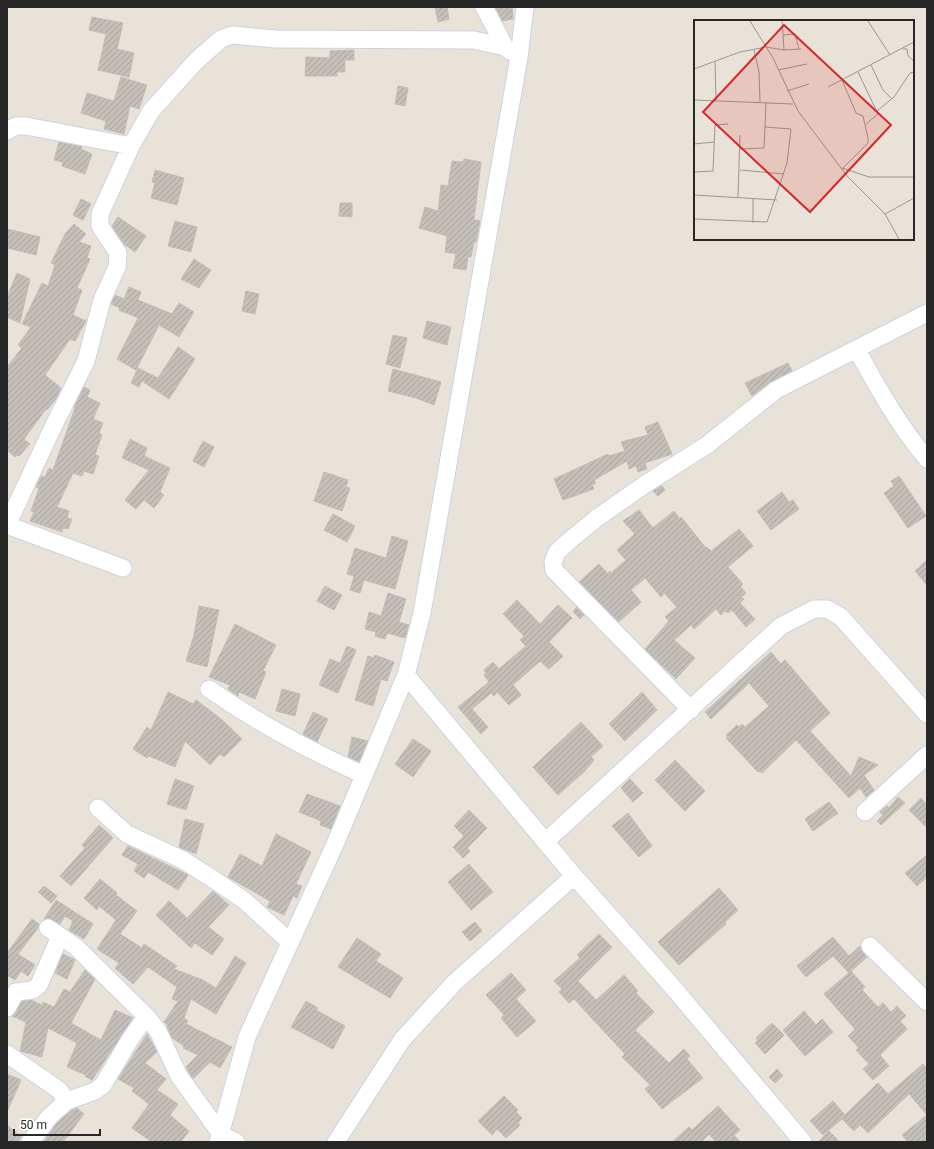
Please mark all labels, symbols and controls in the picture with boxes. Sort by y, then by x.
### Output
inset map [694,20,914,240]
scale bar [14,1111,100,1137]
text: 50 m [20,1118,47,1132]

